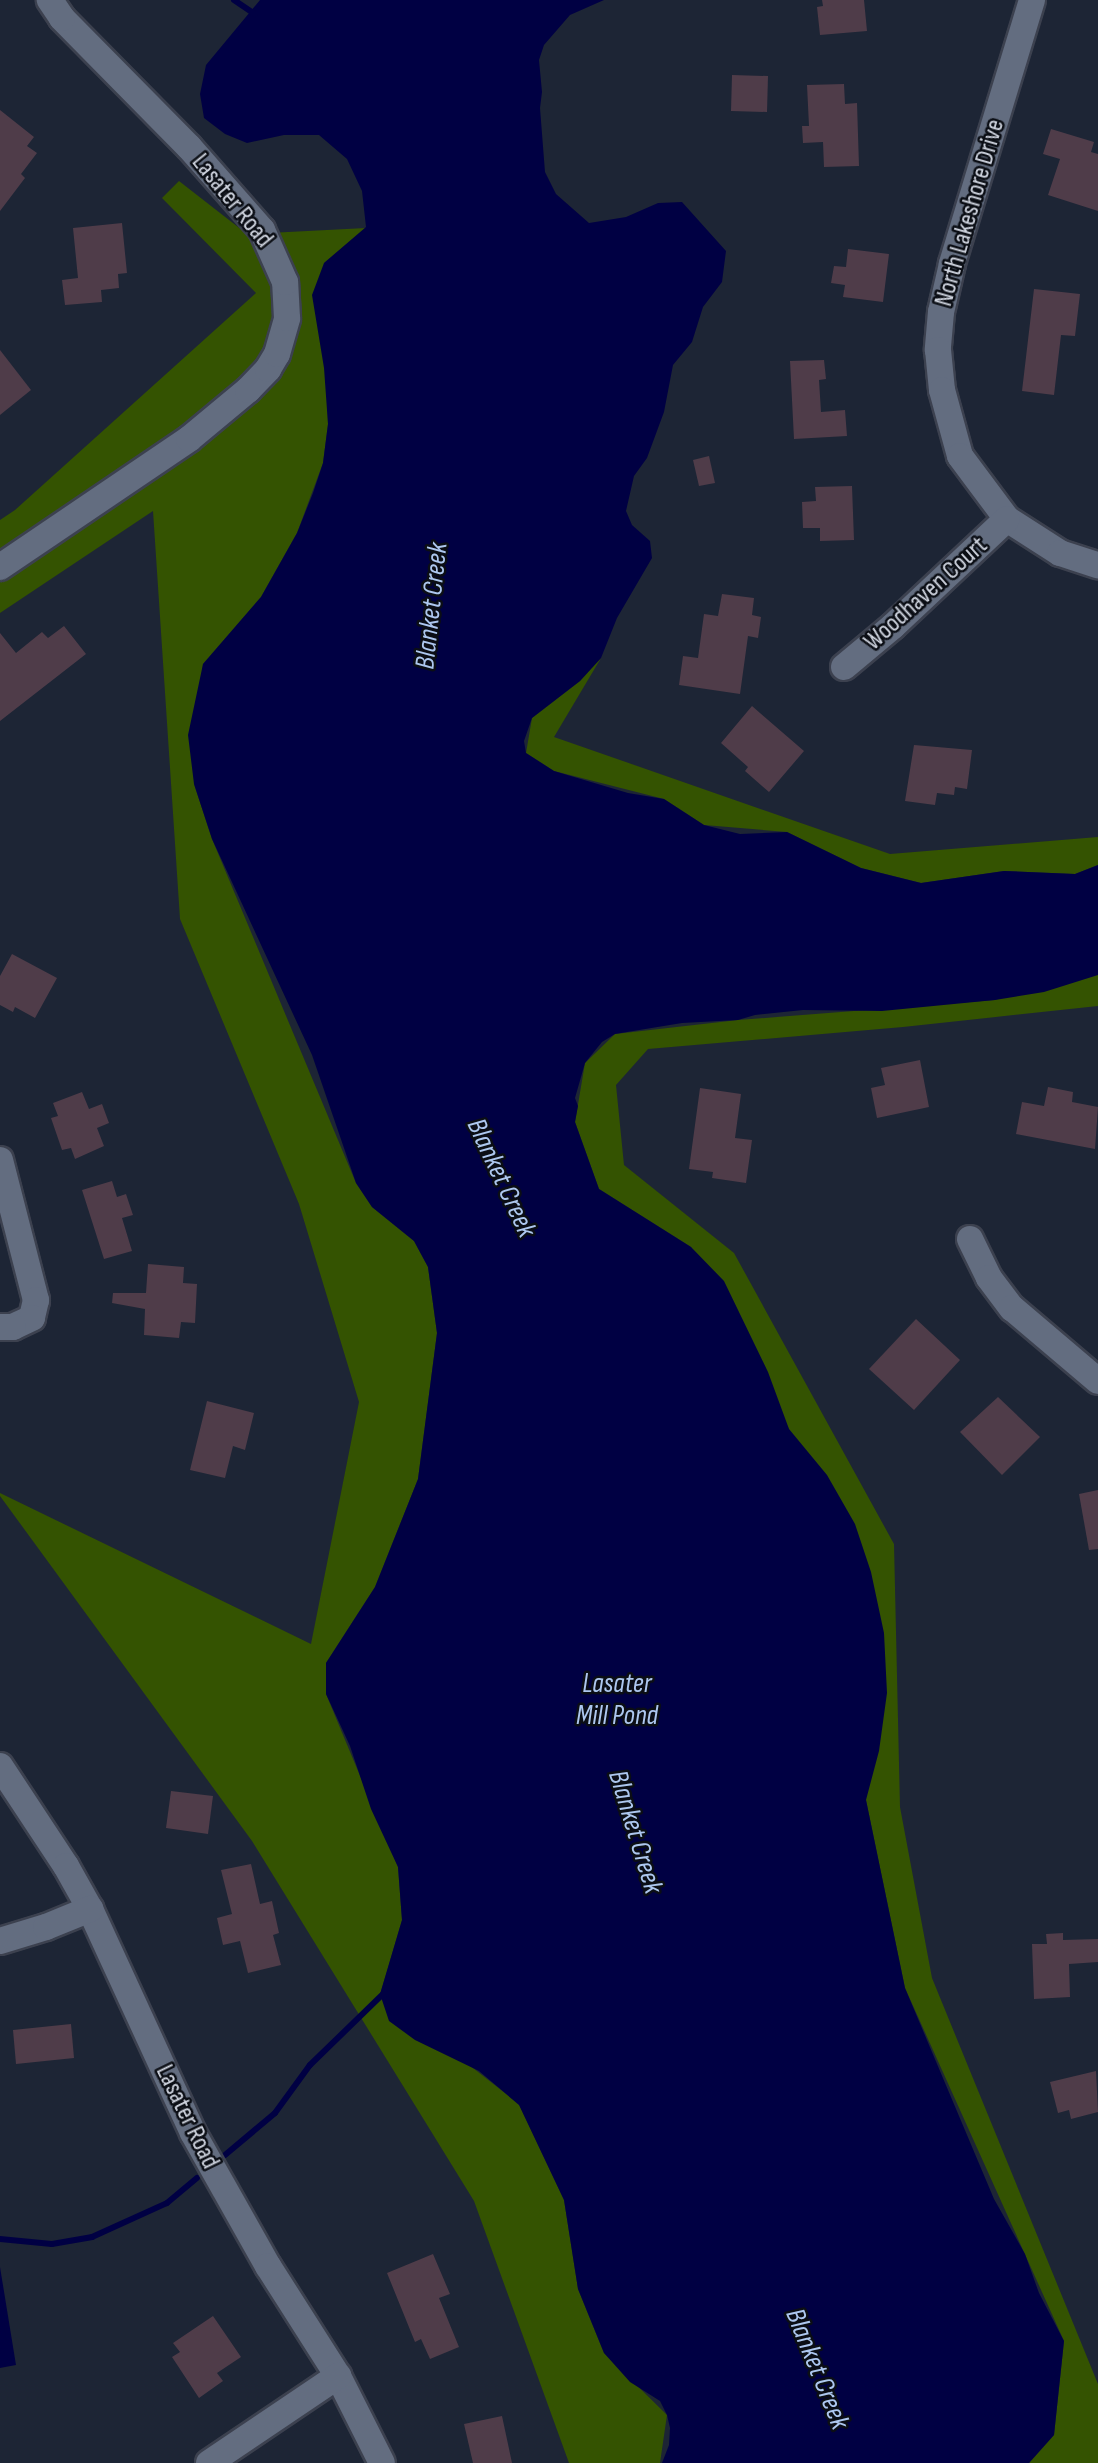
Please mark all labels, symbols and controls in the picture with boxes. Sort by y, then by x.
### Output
street label: North Lakeshore Drive [928,116,1012,310]
street label: Lasater Road [185,148,279,254]
street label: Woodhaven Court [858,530,994,658]
water label: Blanket Creek [409,541,455,671]
water label: Blanket Creek [459,1113,543,1243]
water label: Lasater Mill Pond [576,1667,658,1733]
water label: Blanket Creek [600,1766,670,1898]
street label: Lasater Road [148,2060,226,2174]
water label: Blanket Creek [778,2304,856,2434]

